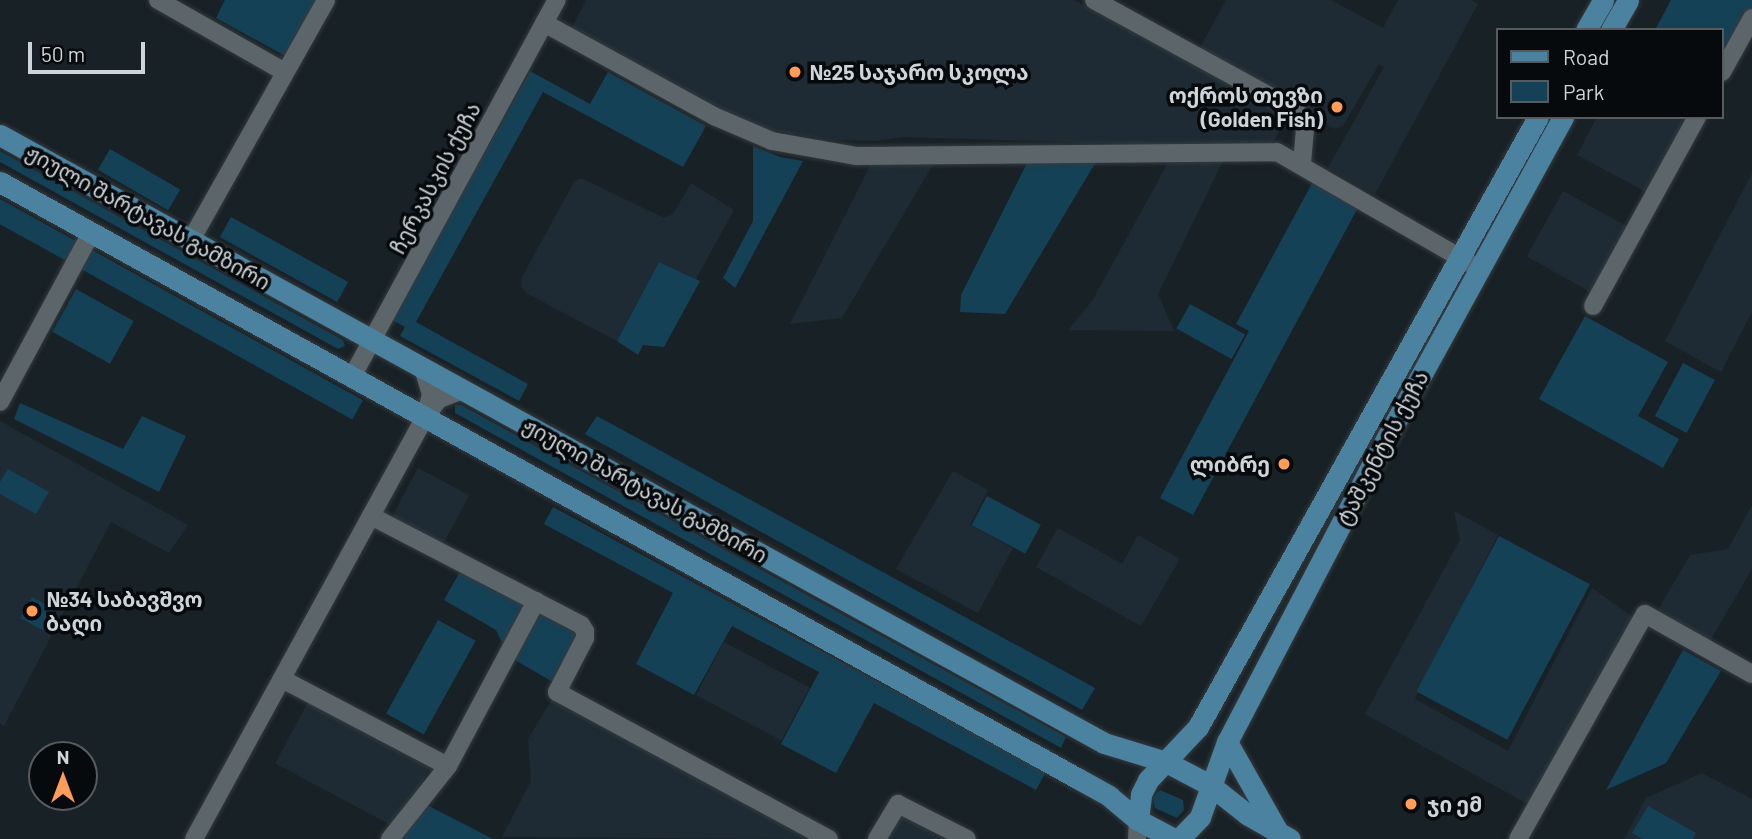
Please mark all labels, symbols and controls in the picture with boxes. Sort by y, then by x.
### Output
scale bar [32,28,149,72]
legend [1496,28,1724,119]
text: 50 m [41,41,85,66]
text: Road [1563,44,1609,69]
place label: №25 საჯარო სკოლა [809,59,1029,85]
marker: №25 საჯარო სკოლა [787,64,803,80]
text: Park [1563,79,1604,104]
place label: ოქროს თევზი (Golden Fish) [1169,82,1323,132]
street label: ჩერკასკის ქუჩა [385,98,485,258]
marker: ოქროს თევზი (Golden Fish) [1329,99,1345,115]
street label: ჟიული შარტავას გამზირი [21,139,275,295]
street label: ტაშკენტის ქუჩა [1331,366,1433,530]
street label: ჟიული შარტავას გამზირი [518,412,772,568]
place label: ლიბრე [1190,451,1270,477]
marker: ლიბრე [1276,456,1292,472]
place label: №34 საბავშვო ბაღი [46,586,203,636]
marker: №34 საბავშვო ბაღი [24,603,40,619]
north arrow [28,741,98,811]
text: N [57,745,69,768]
place label: ჯი ემ [1427,791,1482,817]
marker: ჯი ემ [1401,794,1421,814]

